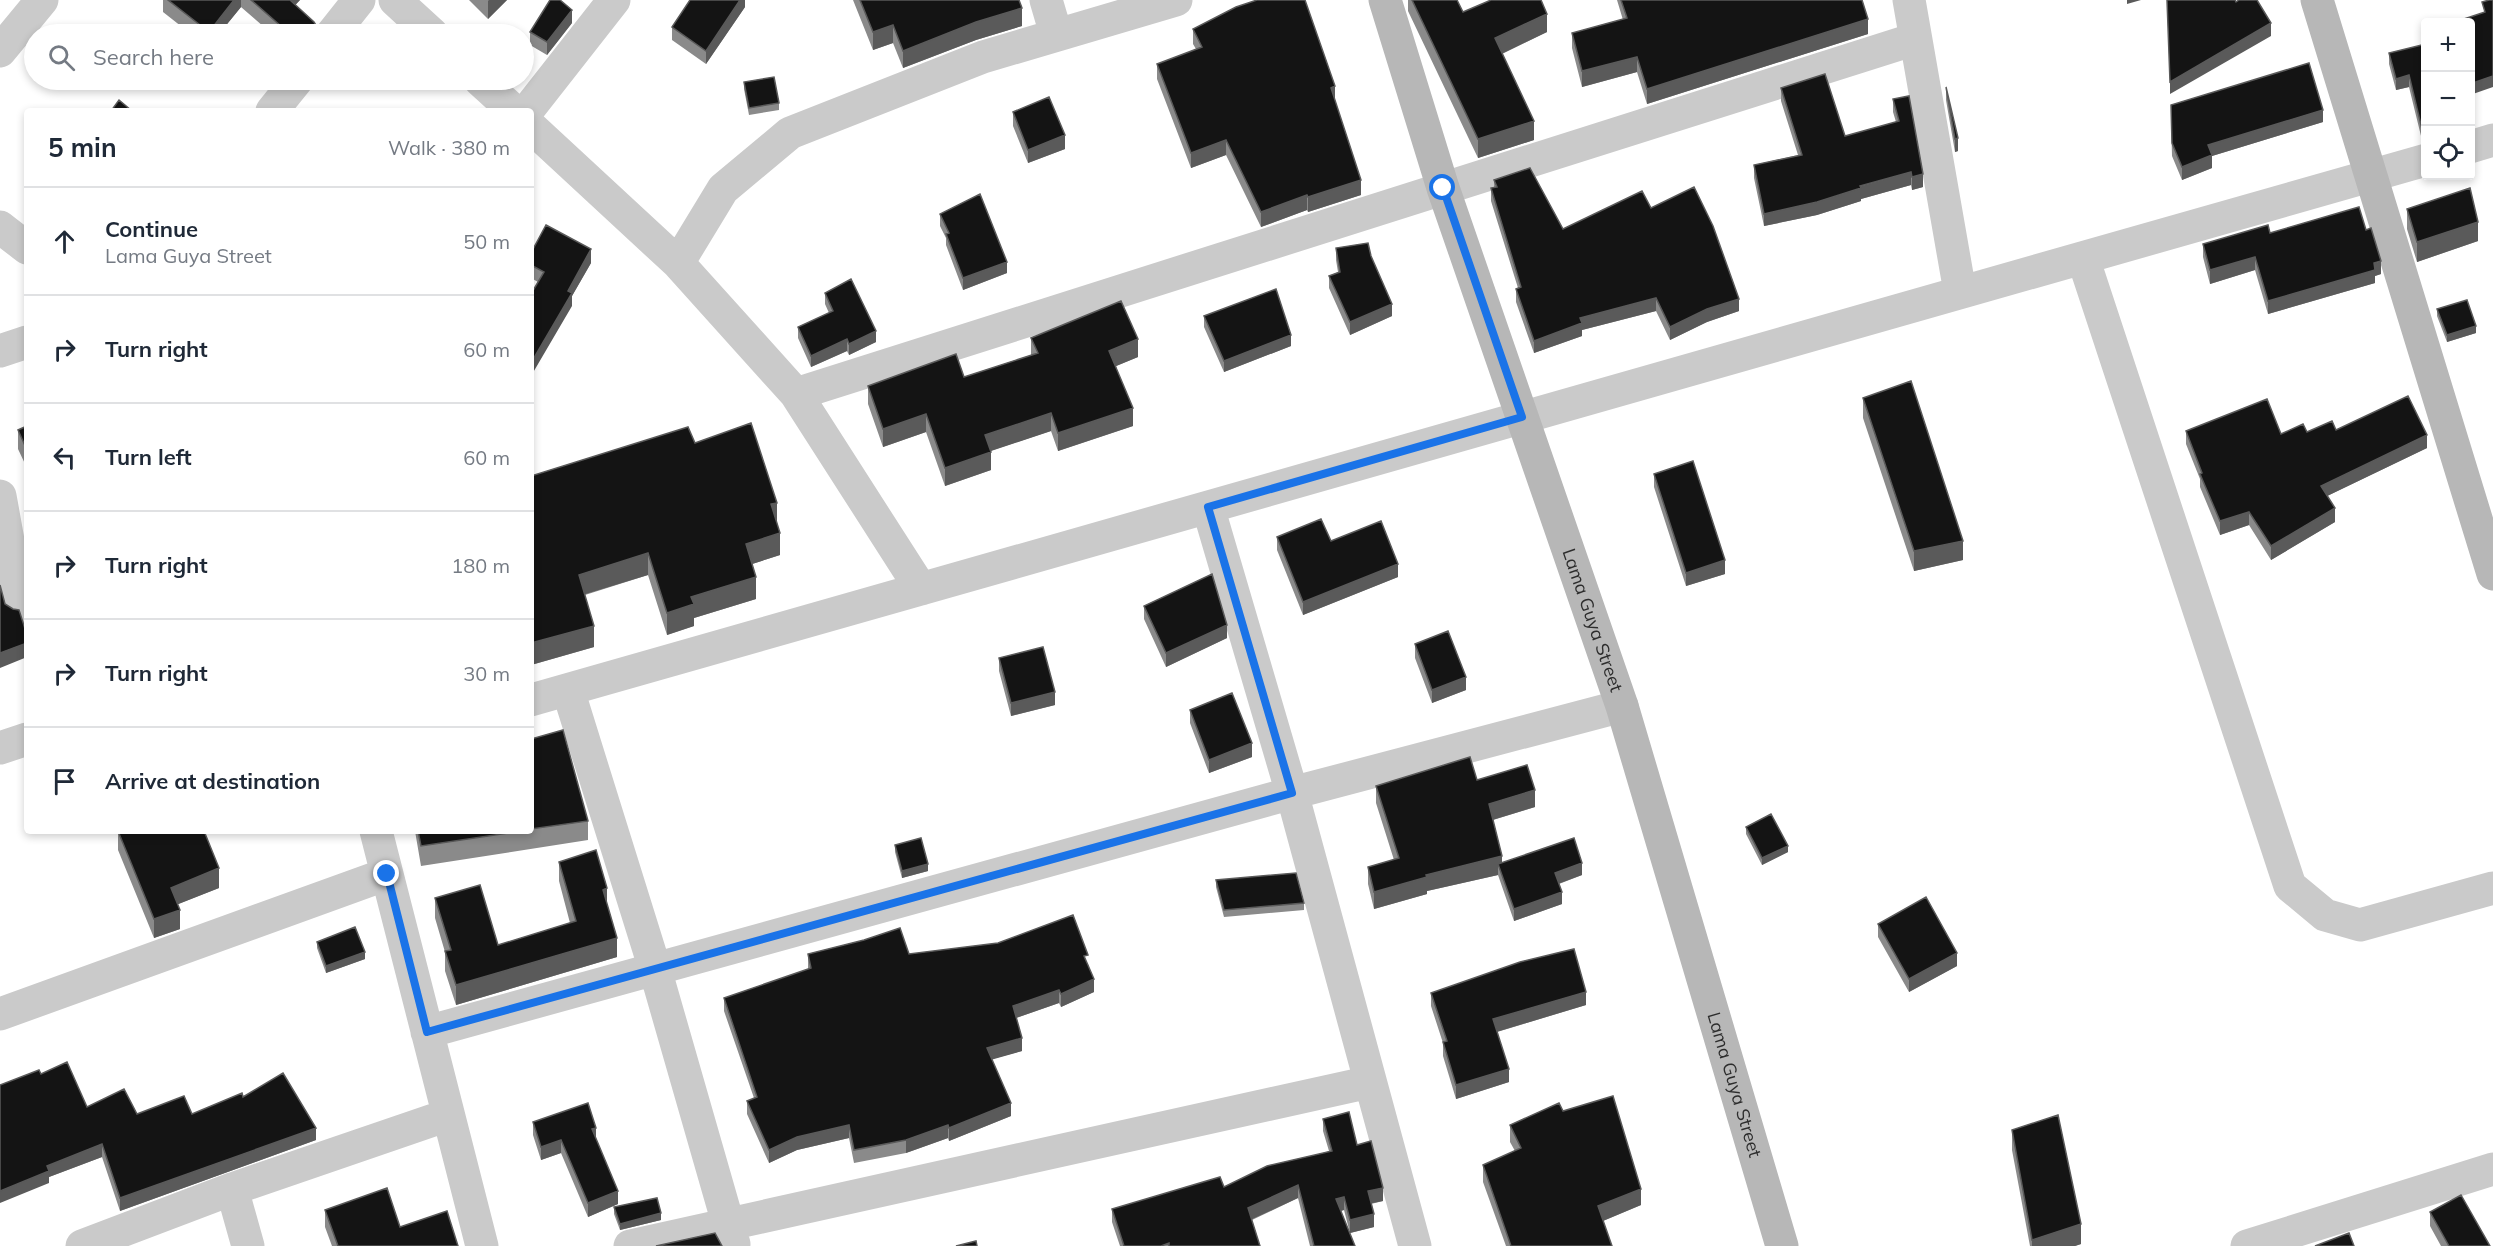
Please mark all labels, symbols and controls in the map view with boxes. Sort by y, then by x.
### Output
map controls [2421,18,2475,180]
button: + [2421,18,2475,72]
search box [24,24,534,90]
icon: search [45,41,78,74]
text: Search here [93,43,214,71]
button: − [2421,72,2475,126]
button: locate [2421,126,2475,180]
text: 5 min [48,131,117,164]
text: Walk · 380 m [388,135,510,160]
route start [1429,174,1455,200]
text: Continue [105,215,198,243]
icon: ahead [48,225,81,258]
text: 50 m [463,229,510,254]
text: Lama Guya Street [105,243,272,268]
icon: right [48,333,81,366]
text: Turn right [105,335,208,363]
text: 60 m [463,337,510,362]
icon: left [48,441,81,474]
text: Turn left [105,443,192,471]
text: 60 m [463,445,510,470]
street label: Lama Guya Street [1557,545,1628,695]
icon: right [48,549,81,582]
text: Turn right [105,551,208,579]
text: 180 m [451,553,510,578]
icon: right [48,657,81,690]
text: Turn right [105,659,208,687]
text: 30 m [463,661,510,686]
icon: arrive [48,765,81,798]
text: Arrive at destination [105,767,320,795]
route end [373,860,399,886]
street label: Lama Guya Street [1702,1009,1767,1160]

